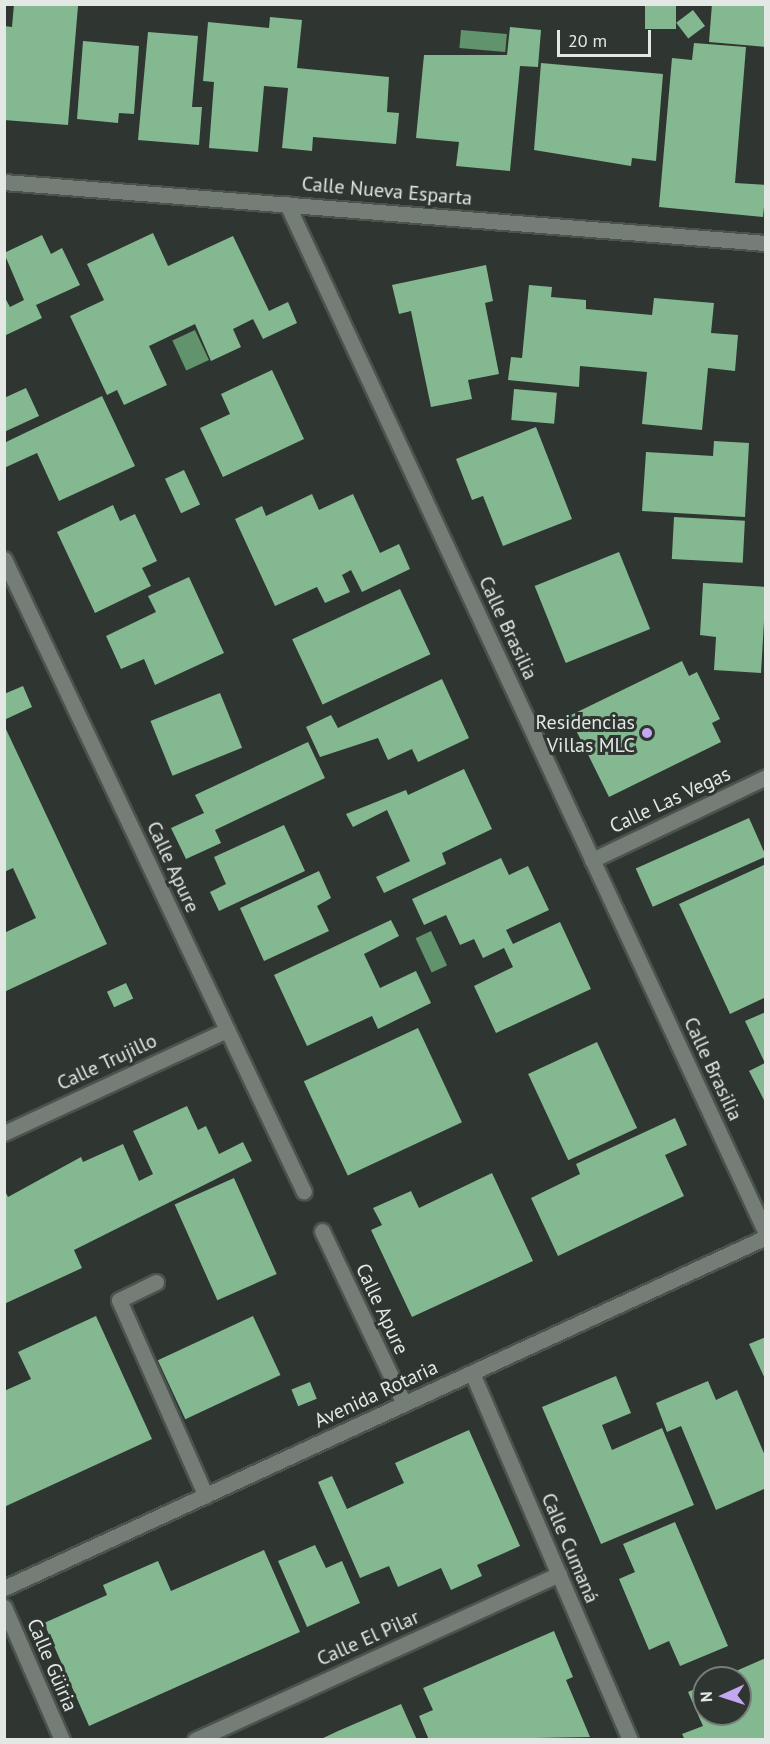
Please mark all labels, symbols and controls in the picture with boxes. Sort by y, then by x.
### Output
scale bar [560,18,654,56]
text: 20 m [568,29,607,52]
street label: Calle Nueva Esparta [301,172,473,210]
street label: Calle Brasilia [474,572,542,684]
place label: Residencias Villas MLC [536,710,635,757]
marker: Residencias Villas MLC [640,726,654,740]
street label: Calle Las Vegas [606,761,734,839]
street label: Calle Apure [141,817,205,917]
street label: Calle Brasilia [679,1013,747,1125]
street label: Calle Trujillo [53,1028,161,1096]
street label: Calle Apure [350,1259,414,1359]
street label: Avenida Rotaria [311,1355,441,1433]
street label: Calle Cumaná [536,1489,604,1607]
street label: Calle El Pilar [313,1605,423,1671]
street label: Calle Güiria [22,1615,82,1715]
north arrow [692,1666,752,1726]
text: N [696,1691,716,1703]

